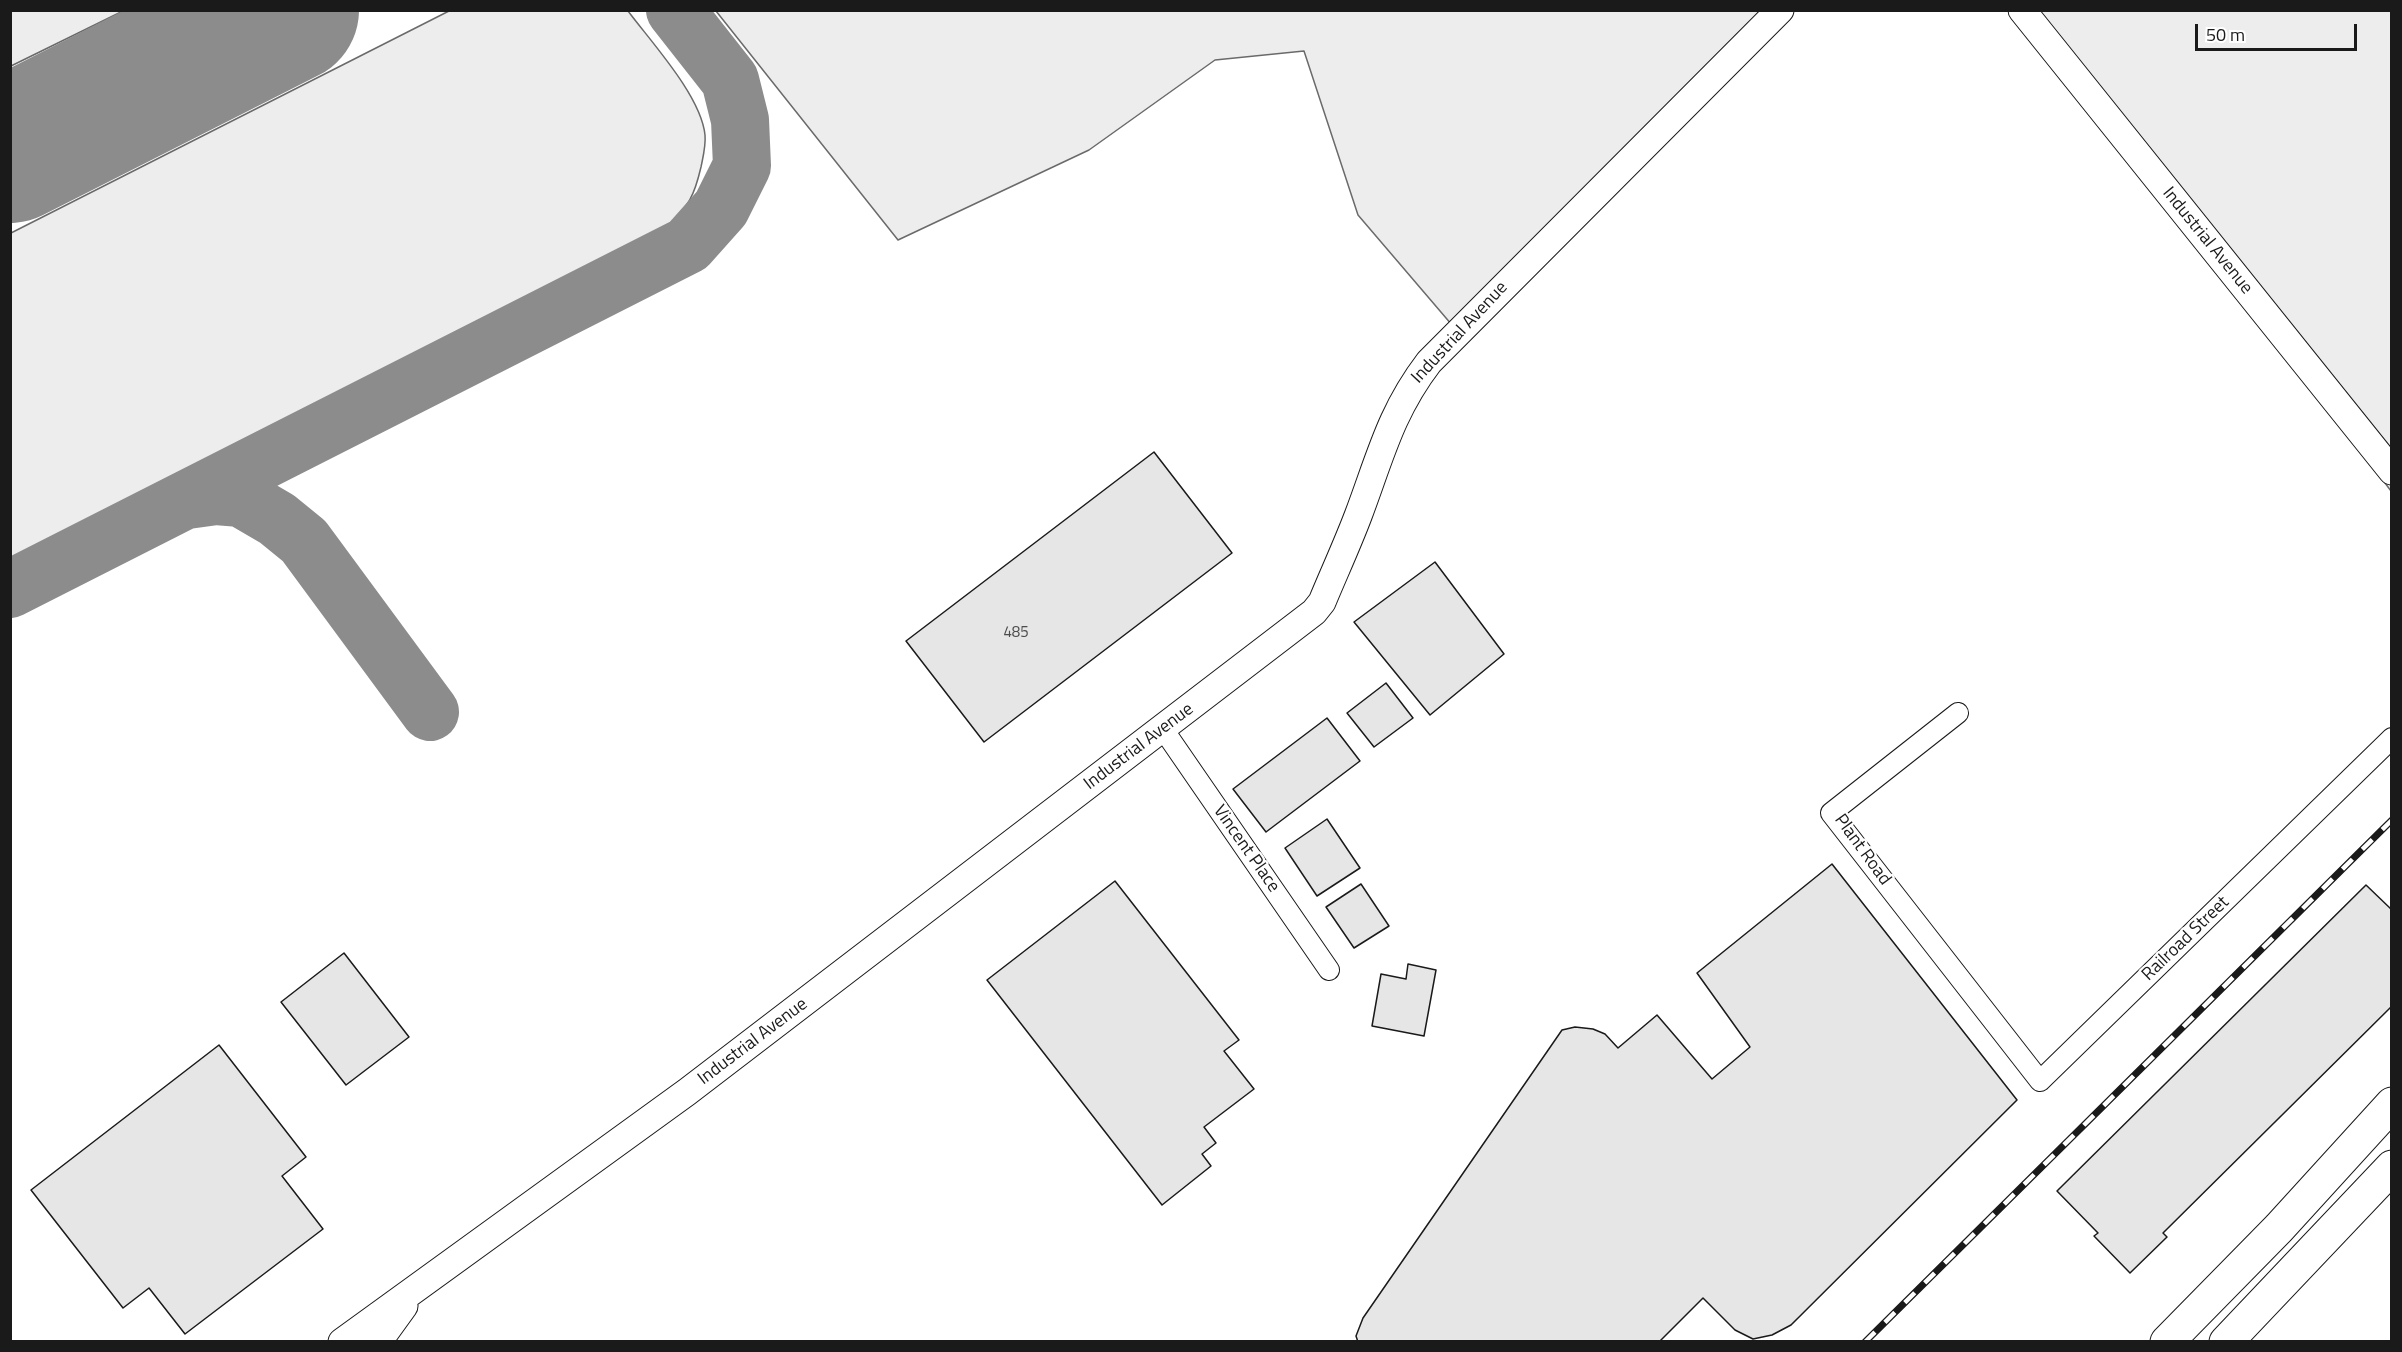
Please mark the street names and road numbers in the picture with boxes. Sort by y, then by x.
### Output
street label: Industrial Avenue [2157,183,2257,299]
street label: Industrial Avenue [1407,278,1513,388]
street label: Industrial Avenue [1080,699,1198,795]
street label: Vincent Place [1208,801,1284,897]
street label: Plant Road [1829,810,1895,890]
street label: Railroad Street [2138,892,2234,986]
street label: Industrial Avenue [694,994,812,1090]

